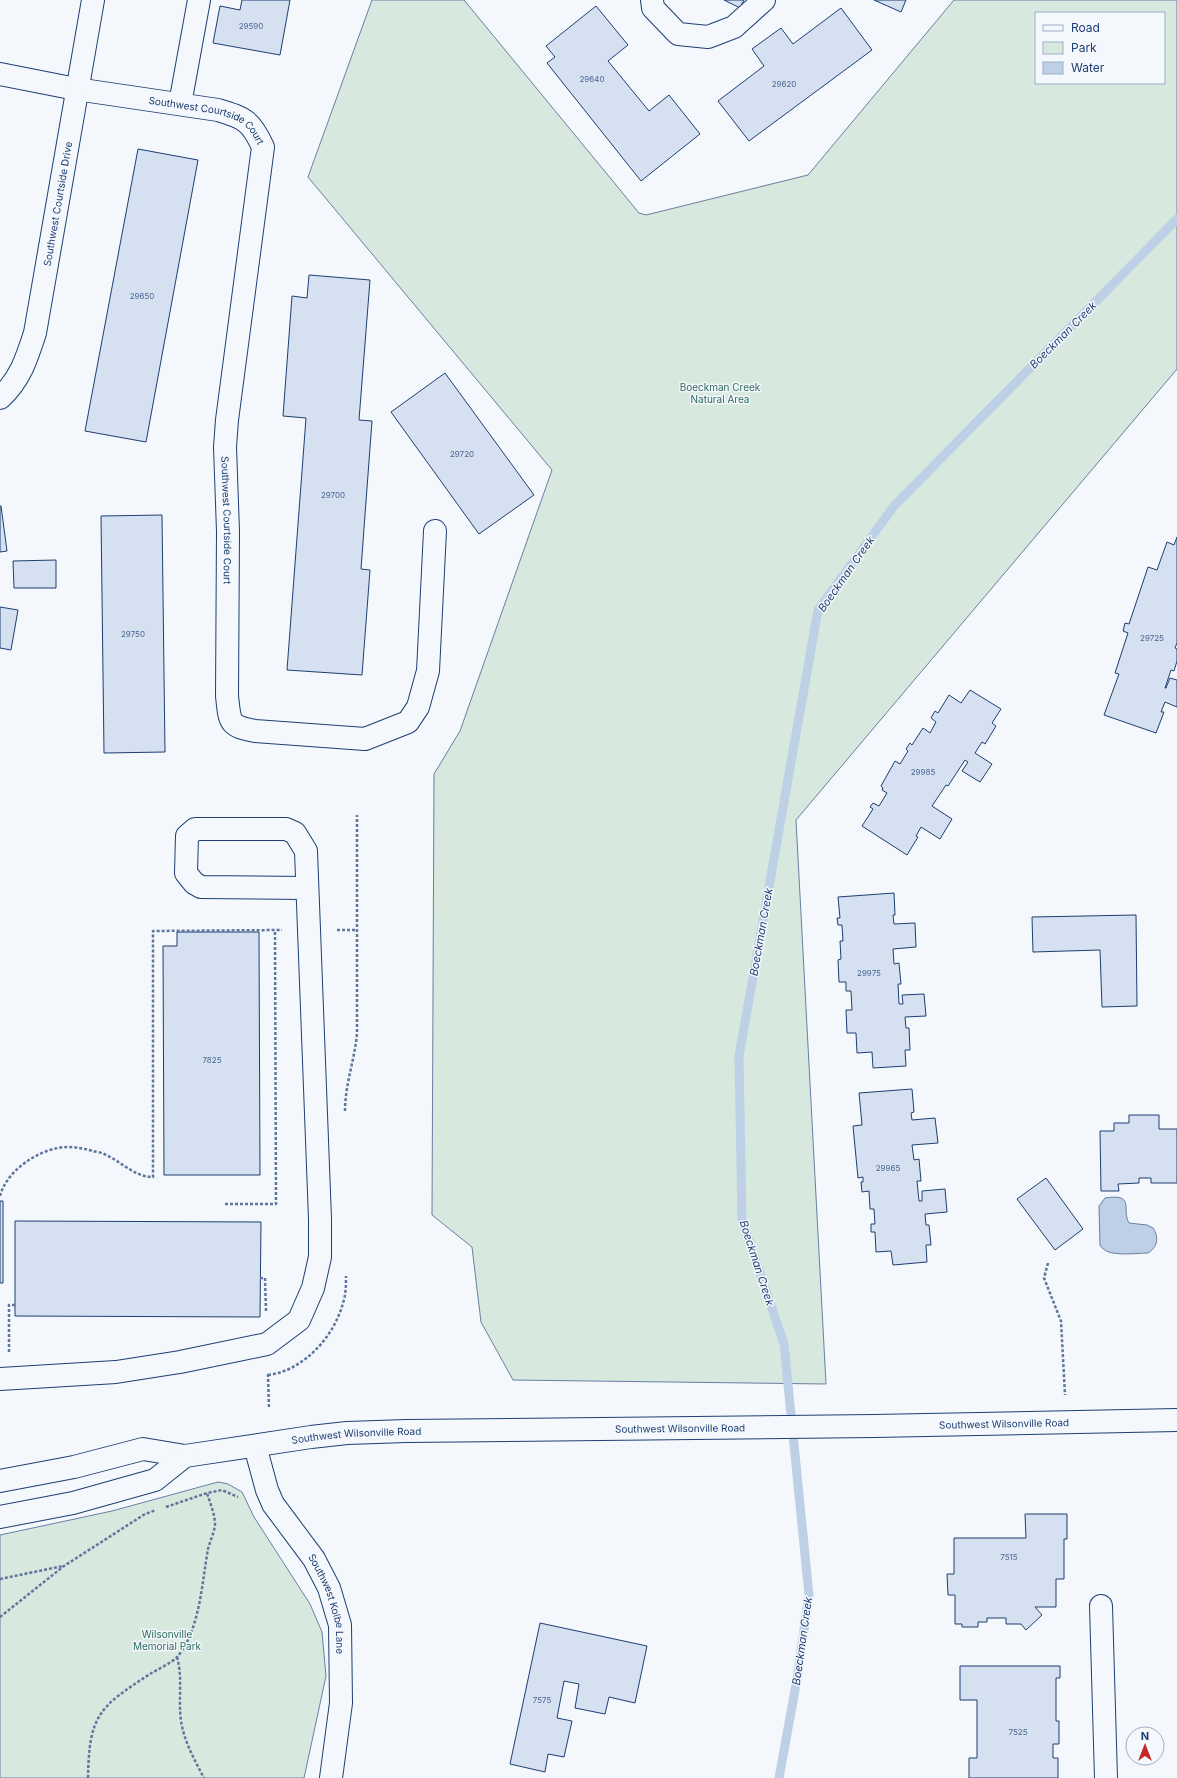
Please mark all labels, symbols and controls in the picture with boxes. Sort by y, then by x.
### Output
legend [1035,12,1165,84]
text: Road [1071,20,1100,35]
house number: 29590 [239,21,263,31]
text: Park [1071,40,1097,55]
text: Water [1071,60,1105,75]
house number: 29640 [579,74,605,84]
house number: 29620 [772,79,796,89]
street label: Southwest Courtside Court [148,94,267,147]
street label: Southwest Courtside Drive [41,140,74,267]
house number: 29650 [130,291,154,301]
water label: Boeckman Creek [1027,298,1100,371]
park label: Boeckman Creek Natural Area [680,381,761,405]
house number: 29720 [450,449,474,459]
street label: Southwest Courtside Court [219,456,234,585]
house number: 29700 [321,490,345,500]
water label: Boeckman Creek [815,533,878,615]
house number: 29750 [121,629,145,639]
house number: 29725 [1140,633,1164,643]
house number: 29985 [911,767,935,777]
water label: Boeckman Creek [746,886,776,977]
house number: 29975 [857,968,881,978]
house number: 7825 [202,1055,222,1065]
house number: 29965 [876,1163,900,1173]
water label: Boeckman Creek [737,1218,778,1308]
street label: Southwest Wilsonville Road [939,1416,1069,1431]
street label: Southwest Wilsonville Road [615,1421,745,1435]
street label: Southwest Wilsonville Road [291,1425,421,1446]
street label: Southwest Kolbe Lane [306,1551,346,1654]
house number: 7515 [1000,1552,1018,1562]
water label: Boeckman Creek [789,1595,815,1686]
park label: Wilsonville Memorial Park [133,1628,202,1652]
house number: 7575 [533,1695,551,1705]
north arrow [1125,1726,1165,1766]
house number: 7525 [1008,1727,1028,1737]
text: N [1141,1729,1149,1743]

